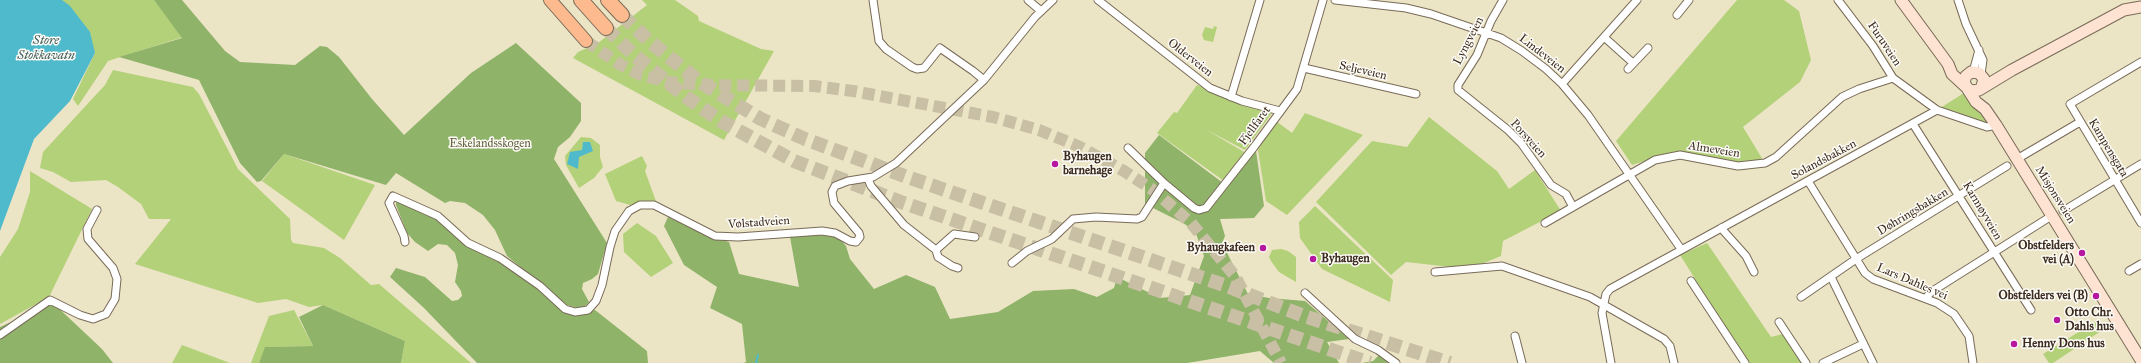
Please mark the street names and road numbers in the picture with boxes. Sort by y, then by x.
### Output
street label: Lyngveien [1451,15,1487,67]
street label: Furuveien [1864,19,1904,69]
street label: Lindeveien [1516,31,1568,77]
street label: Olderveien [1165,36,1215,80]
street label: Seljeveien [1338,59,1388,83]
street label: Fjellfaret [1236,104,1274,148]
street label: Kampensgata [2085,116,2131,180]
street label: Porsveien [1507,117,1549,161]
street label: Solandsbakken [1789,137,1859,183]
street label: Almeveien [1687,139,1741,161]
street label: Misjonsveien [2032,163,2078,227]
street label: Karmøyveien [1959,179,2005,243]
street label: Døhringsbakken [1875,185,1951,239]
street label: Vølstadveien [728,214,790,232]
street label: Lars Dahles vei [1874,261,1950,303]

